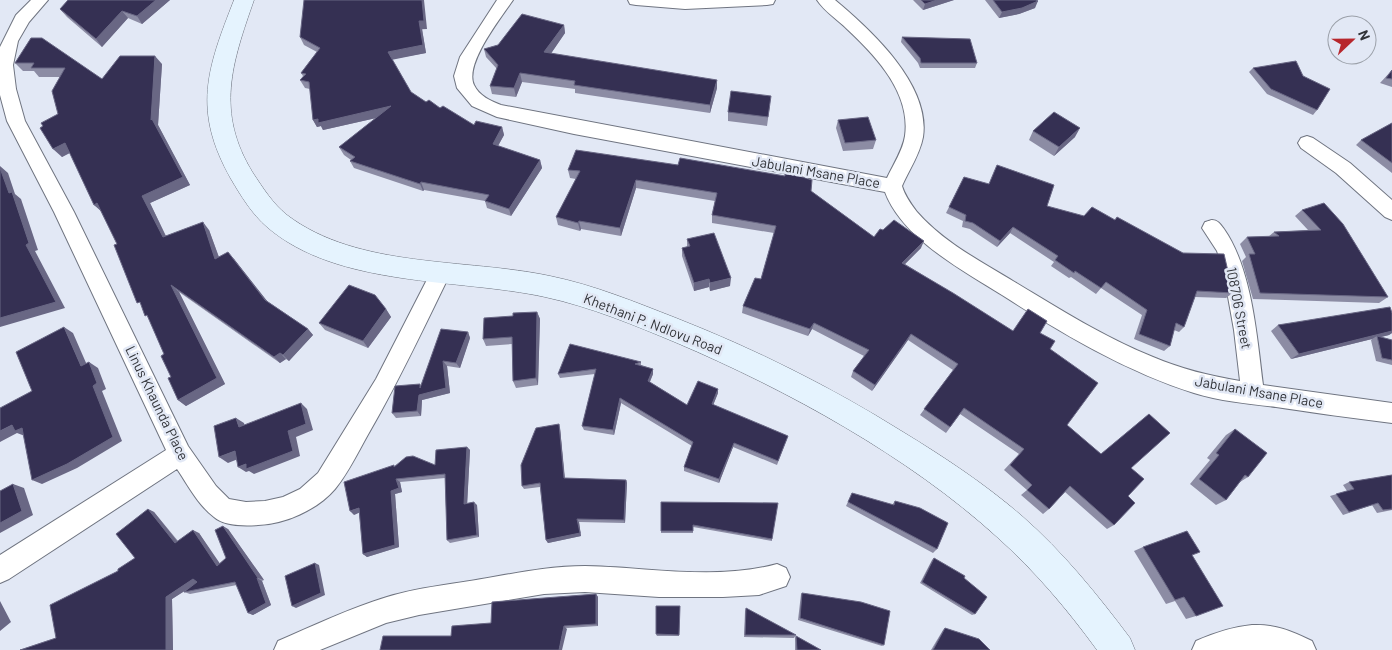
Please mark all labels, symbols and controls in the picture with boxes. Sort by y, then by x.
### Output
north arrow [1327,15,1377,65]
text: N [1355,27,1374,42]
street label: Jabulani Msane Place [751,152,881,191]
street label: 108706 Street [1223,266,1256,350]
street label: Khethani P. Ndlovu Road [581,289,725,358]
street label: Linus Khaunda Place [122,343,193,463]
street label: Jabulani Msane Place [1194,372,1324,411]

